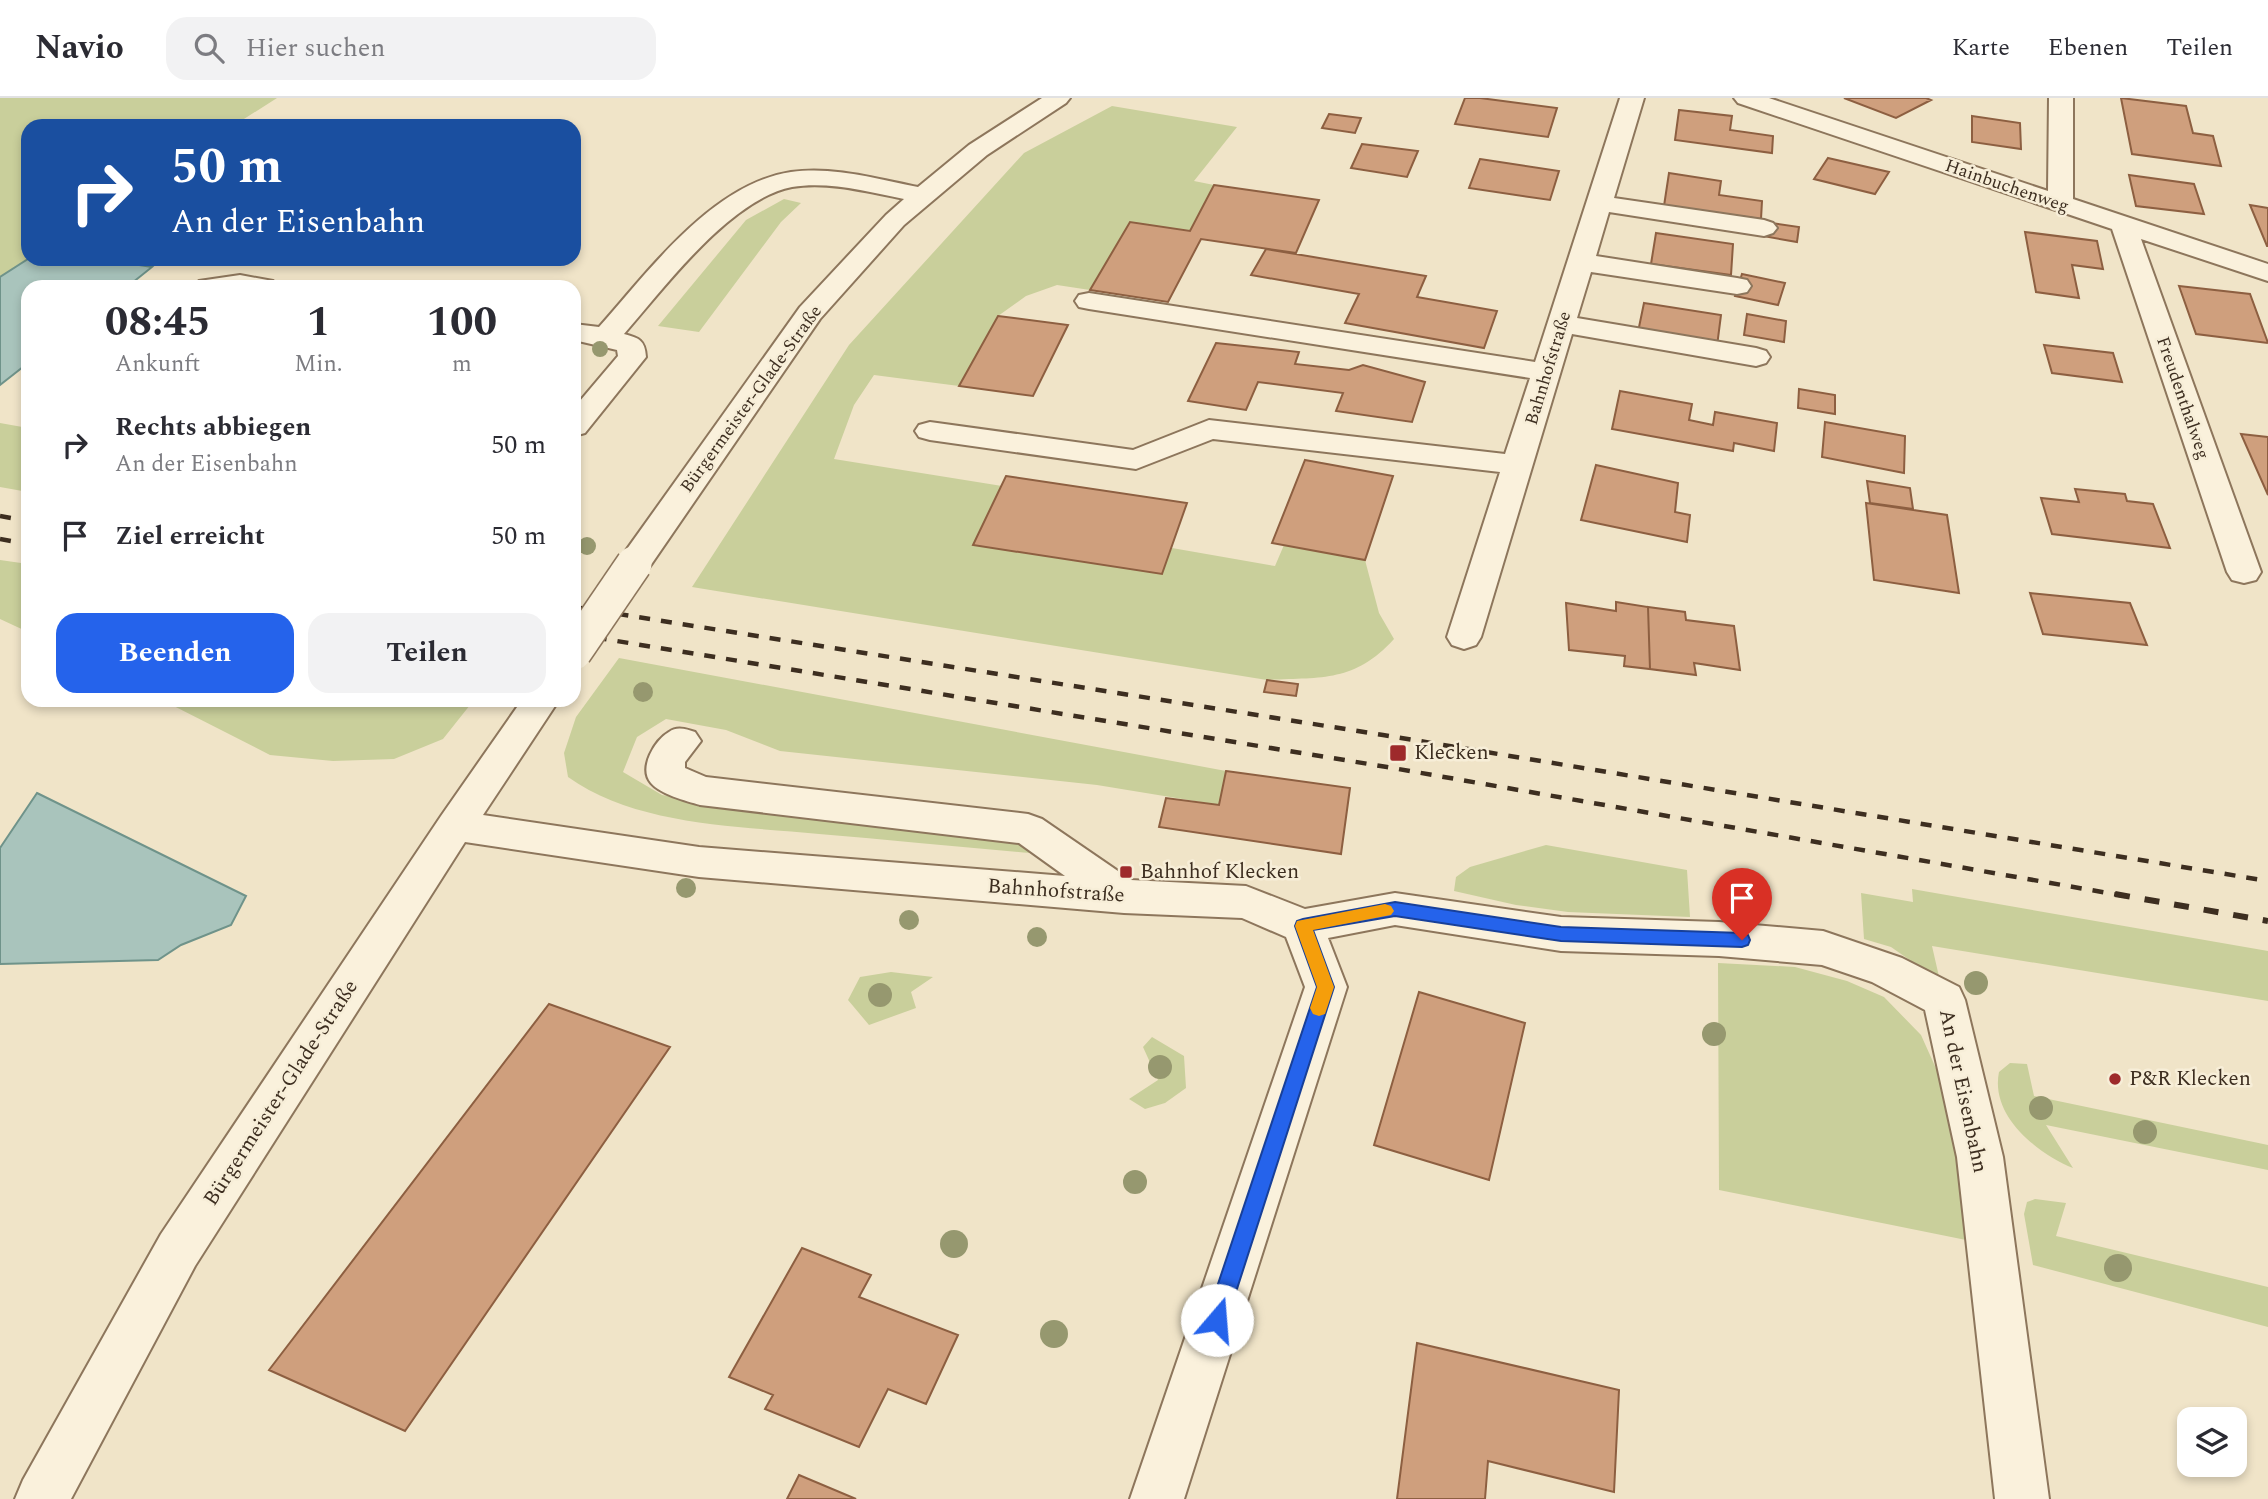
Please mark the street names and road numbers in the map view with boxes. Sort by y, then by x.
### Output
street label: Hainbuchenweg [1941,152,2073,220]
street label: Bürgermeister-Glade-Straße [674,299,828,499]
street label: Bahnhofstraße [1518,308,1578,428]
street label: Freudenthalweg [2149,333,2217,463]
street label: Bahnhofstraße [986,870,1126,912]
street label: Bürgermeister-Glade-Straße [196,974,366,1212]
street label: An der Eisenbahn [1930,1006,1996,1176]

